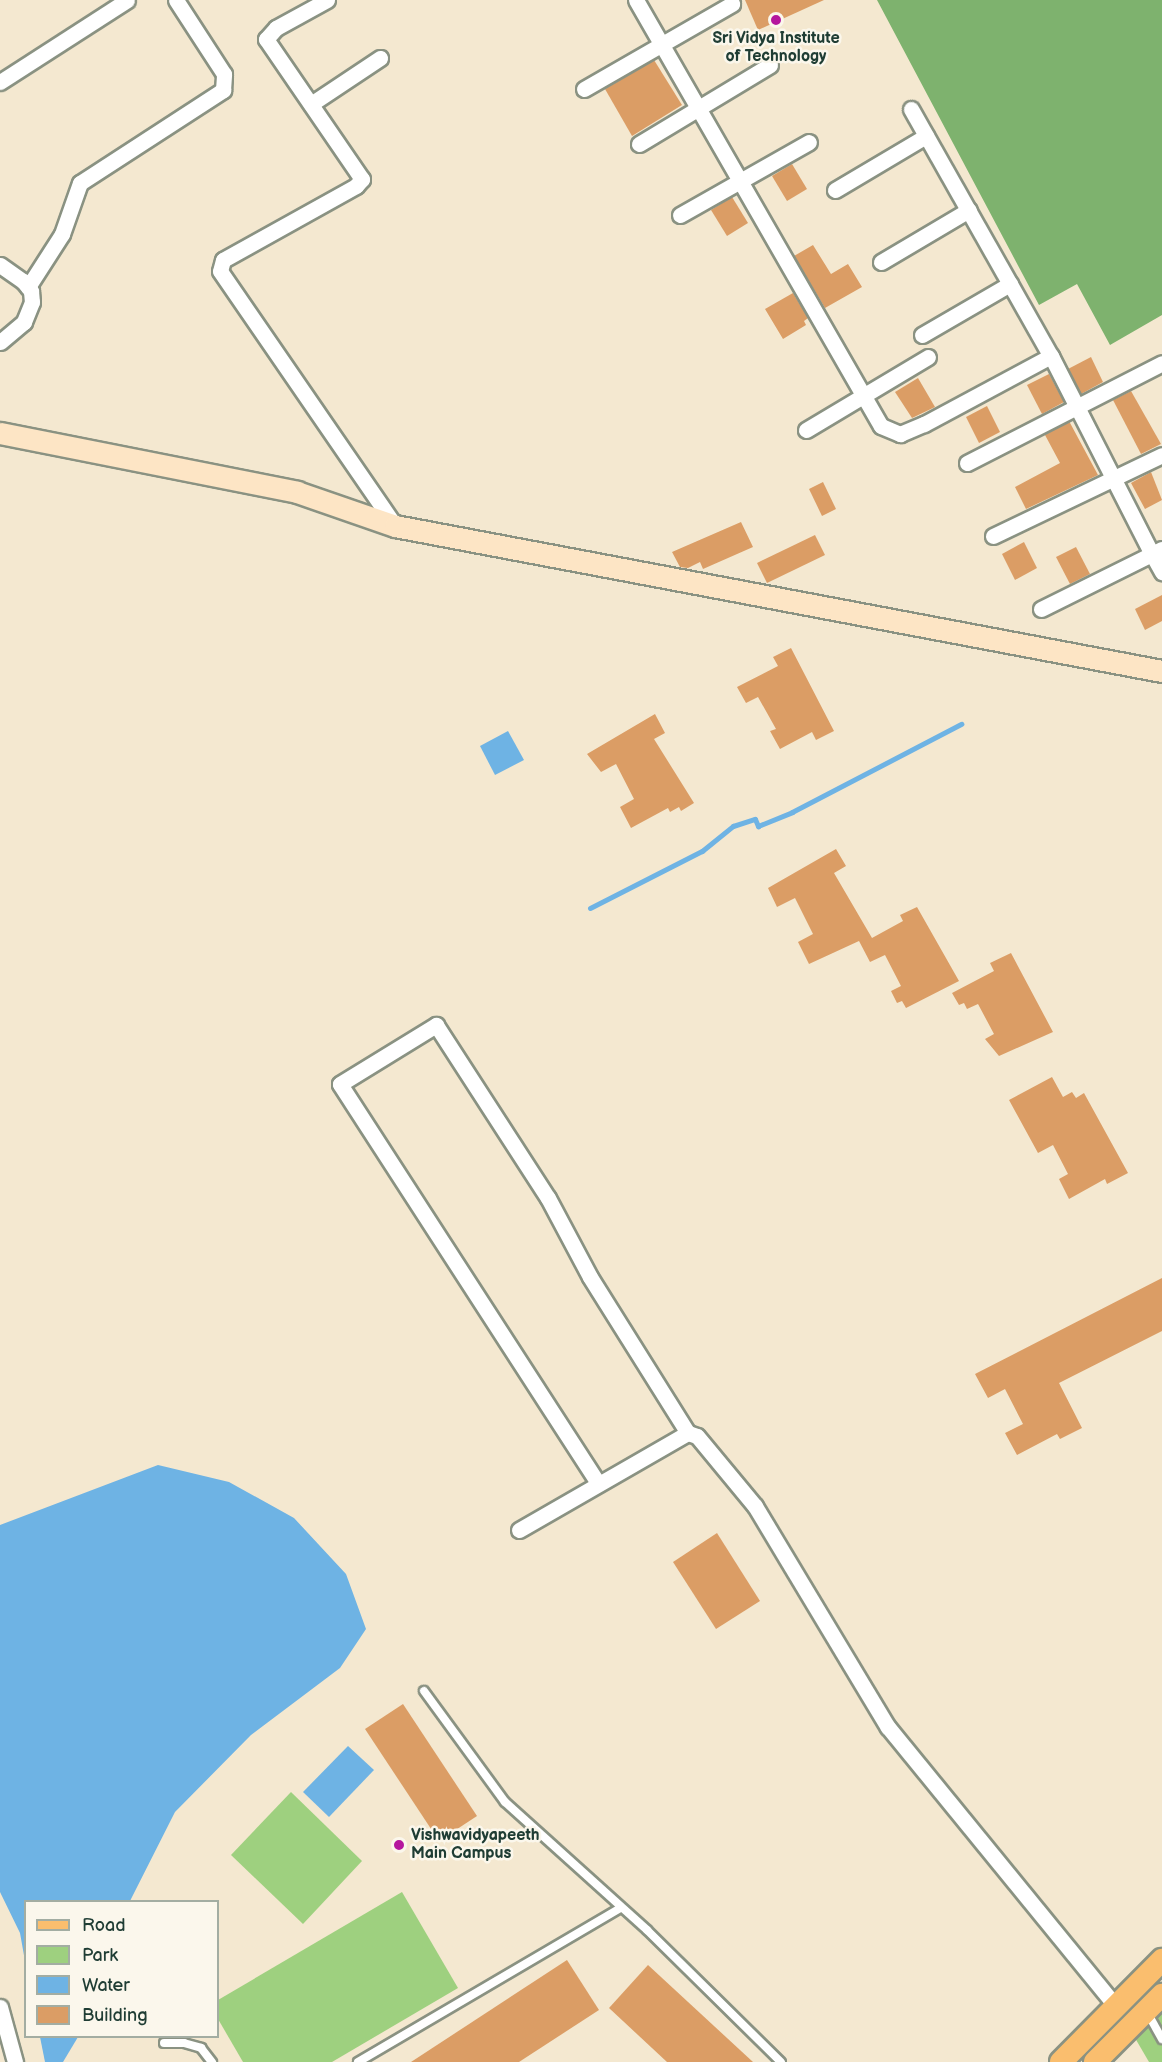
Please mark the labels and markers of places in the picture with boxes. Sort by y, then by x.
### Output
marker: Sri Vidya Institute of Technology [769,13,783,27]
place label: Sri Vidya Institute of Technology [712,29,840,67]
place label: Vishwavidyapeeth Main Campus [411,1826,539,1864]
marker: Vishwavidyapeeth Main Campus [392,1838,406,1852]

